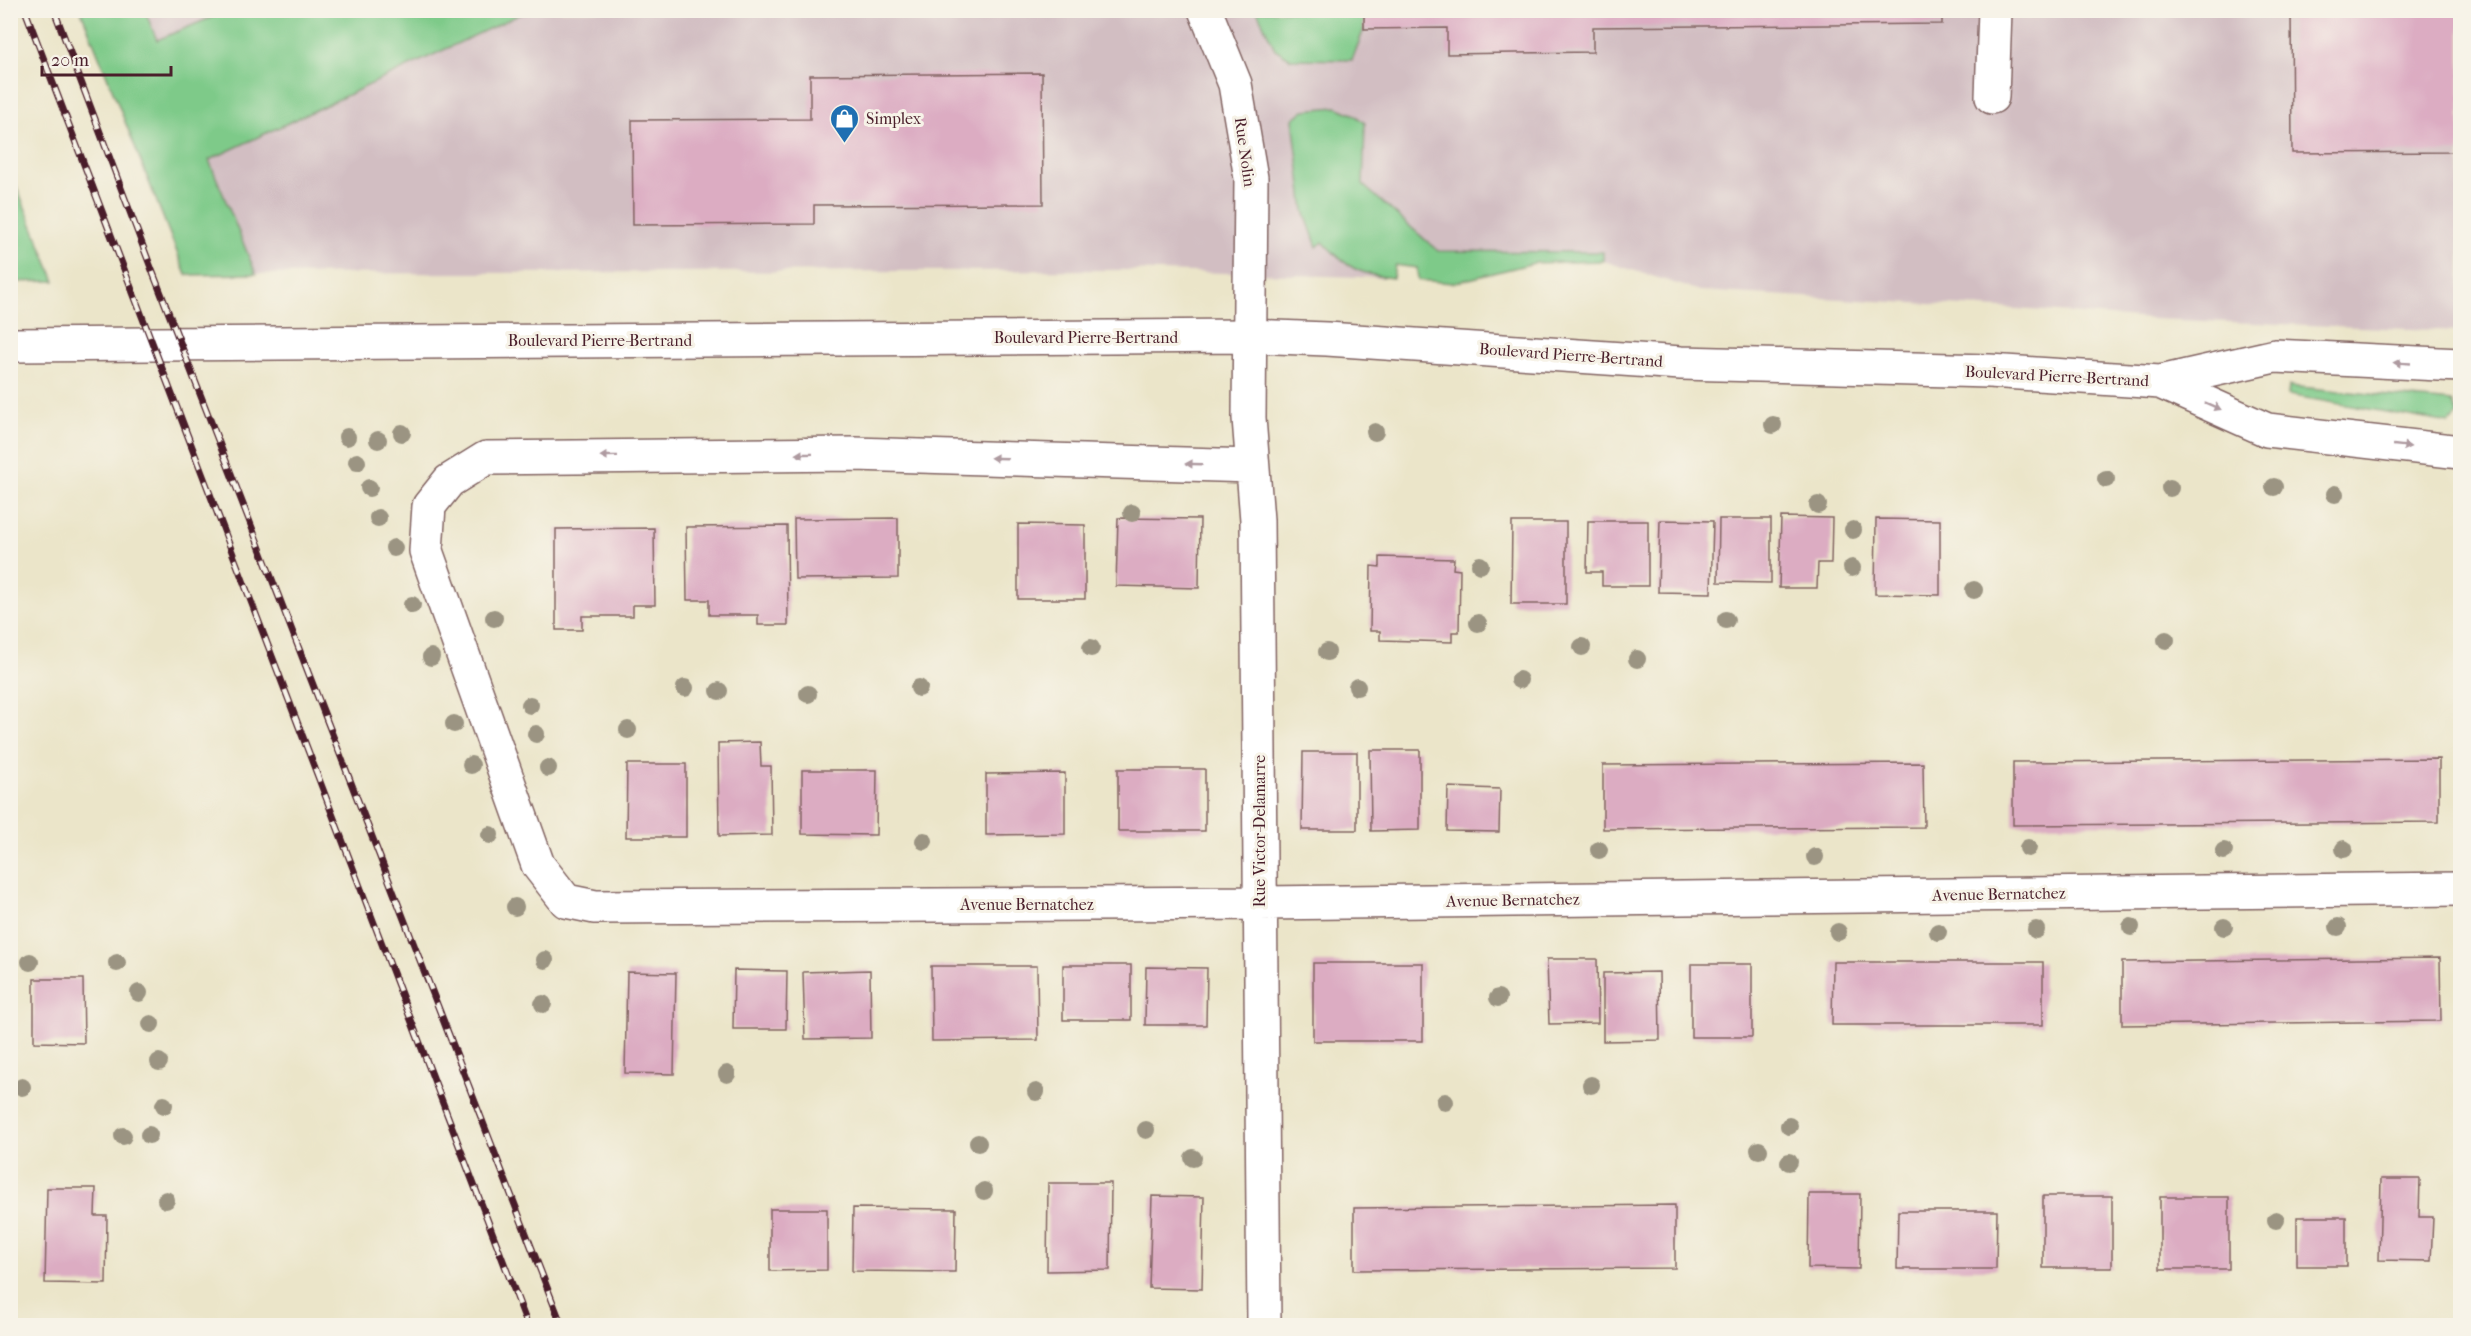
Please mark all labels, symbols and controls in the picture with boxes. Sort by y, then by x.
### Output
scale bar [42,39,171,77]
text: 20 m [51,50,89,71]
shop icon: Simplex [829,102,861,144]
place label: Simplex [866,109,922,128]
street label: Rue Nolin [1231,116,1259,189]
street label: Boulevard Pierre-Bertrand [994,328,1178,347]
street label: Boulevard Pierre-Bertrand [508,331,692,350]
street label: Boulevard Pierre-Bertrand [1478,339,1664,371]
one-way arrow [2393,358,2412,367]
street label: Boulevard Pierre-Bertrand [1964,362,2150,390]
one-way arrow [2204,402,2222,411]
one-way arrow [2392,441,2411,450]
one-way arrow [794,449,813,459]
one-way arrow [599,451,618,461]
one-way arrow [989,453,1008,463]
one-way arrow [1184,460,1203,469]
street label: Rue Victor-Delamarre [1250,755,1269,907]
street label: Avenue Bernatchez [1931,883,2066,905]
street label: Avenue Bernatchez [1445,889,1580,911]
street label: Avenue Bernatchez [959,895,1094,914]

